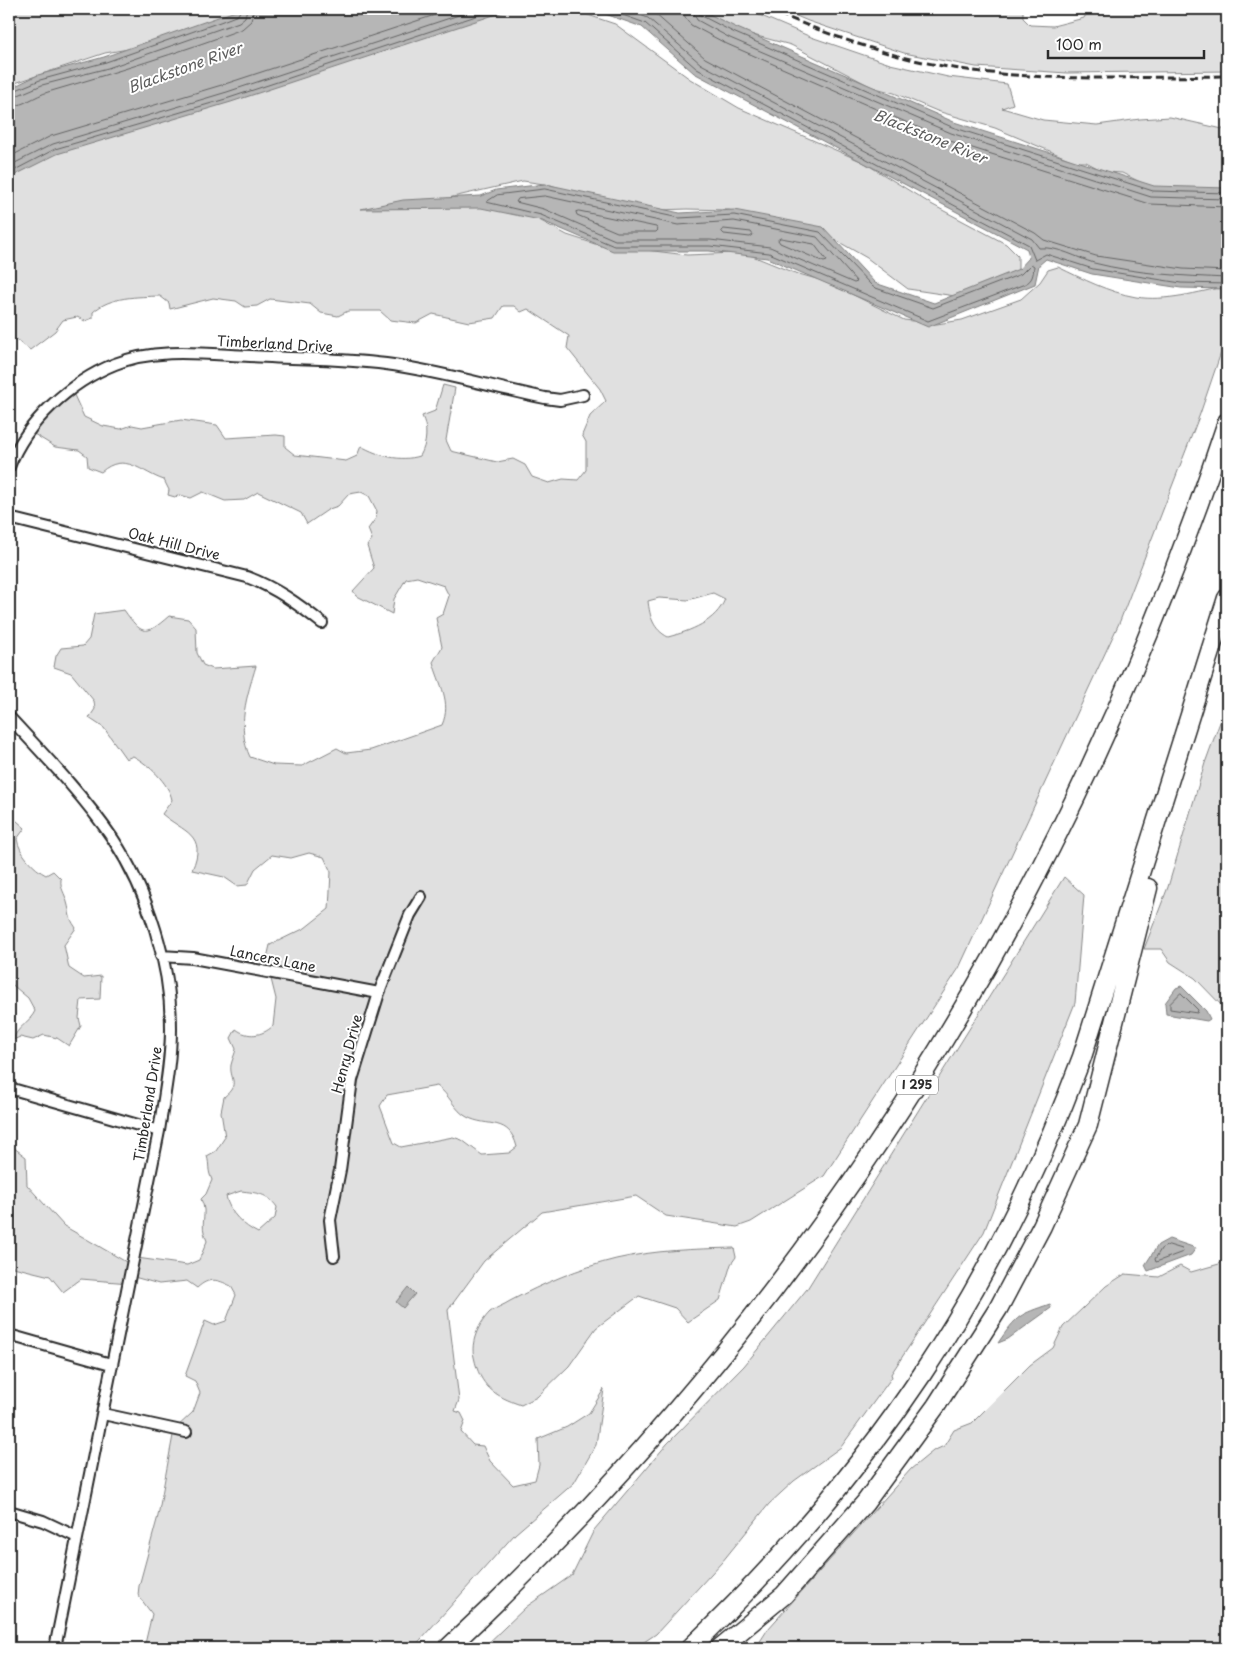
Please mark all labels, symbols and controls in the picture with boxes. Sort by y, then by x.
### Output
scale bar [1048,28,1205,60]
text: 100 m [1056,32,1102,55]
water label: Blackstone River [124,34,247,98]
water label: Blackstone River [870,102,993,170]
street label: Timberland Drive [216,330,334,357]
street label: Oak Hill Drive [126,522,222,565]
street label: Lancers Lane [228,940,318,977]
street label: Henry Drive [326,1012,367,1096]
street label: Timberland Drive [128,1045,167,1163]
road number: I 295 [896,1076,938,1094]

